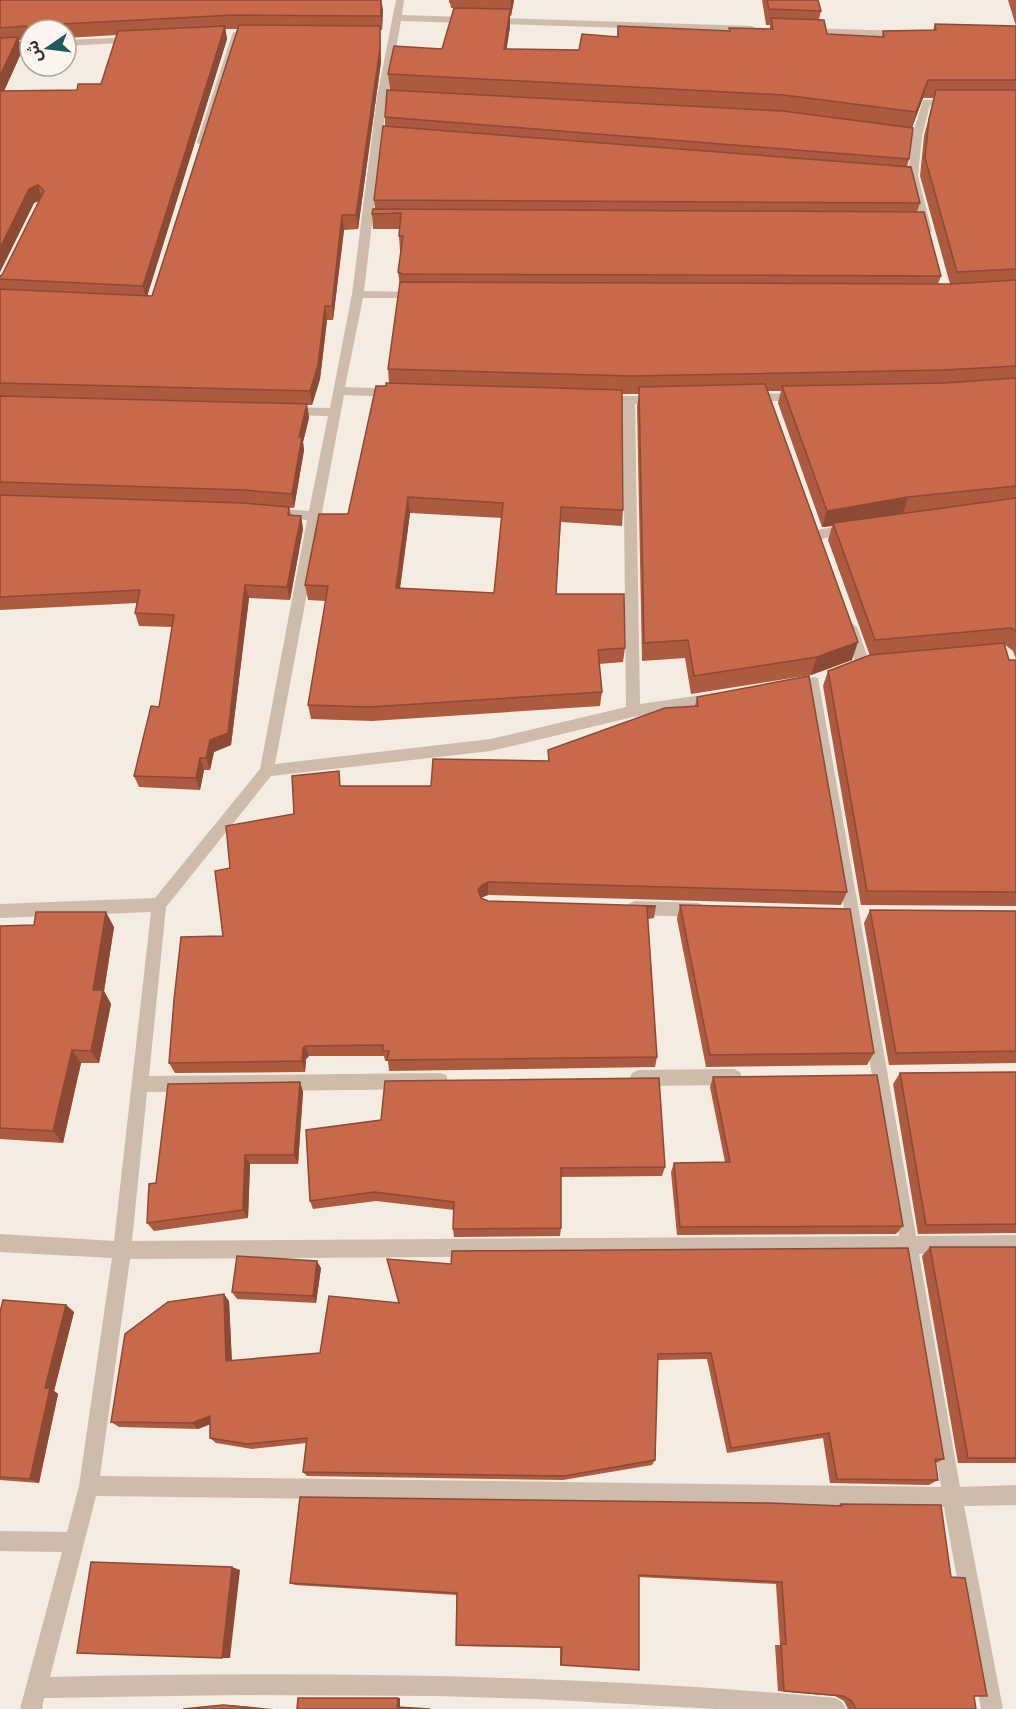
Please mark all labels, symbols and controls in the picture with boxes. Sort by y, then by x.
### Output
north arrow [18,18,78,78]
text: ش [22,38,46,64]

